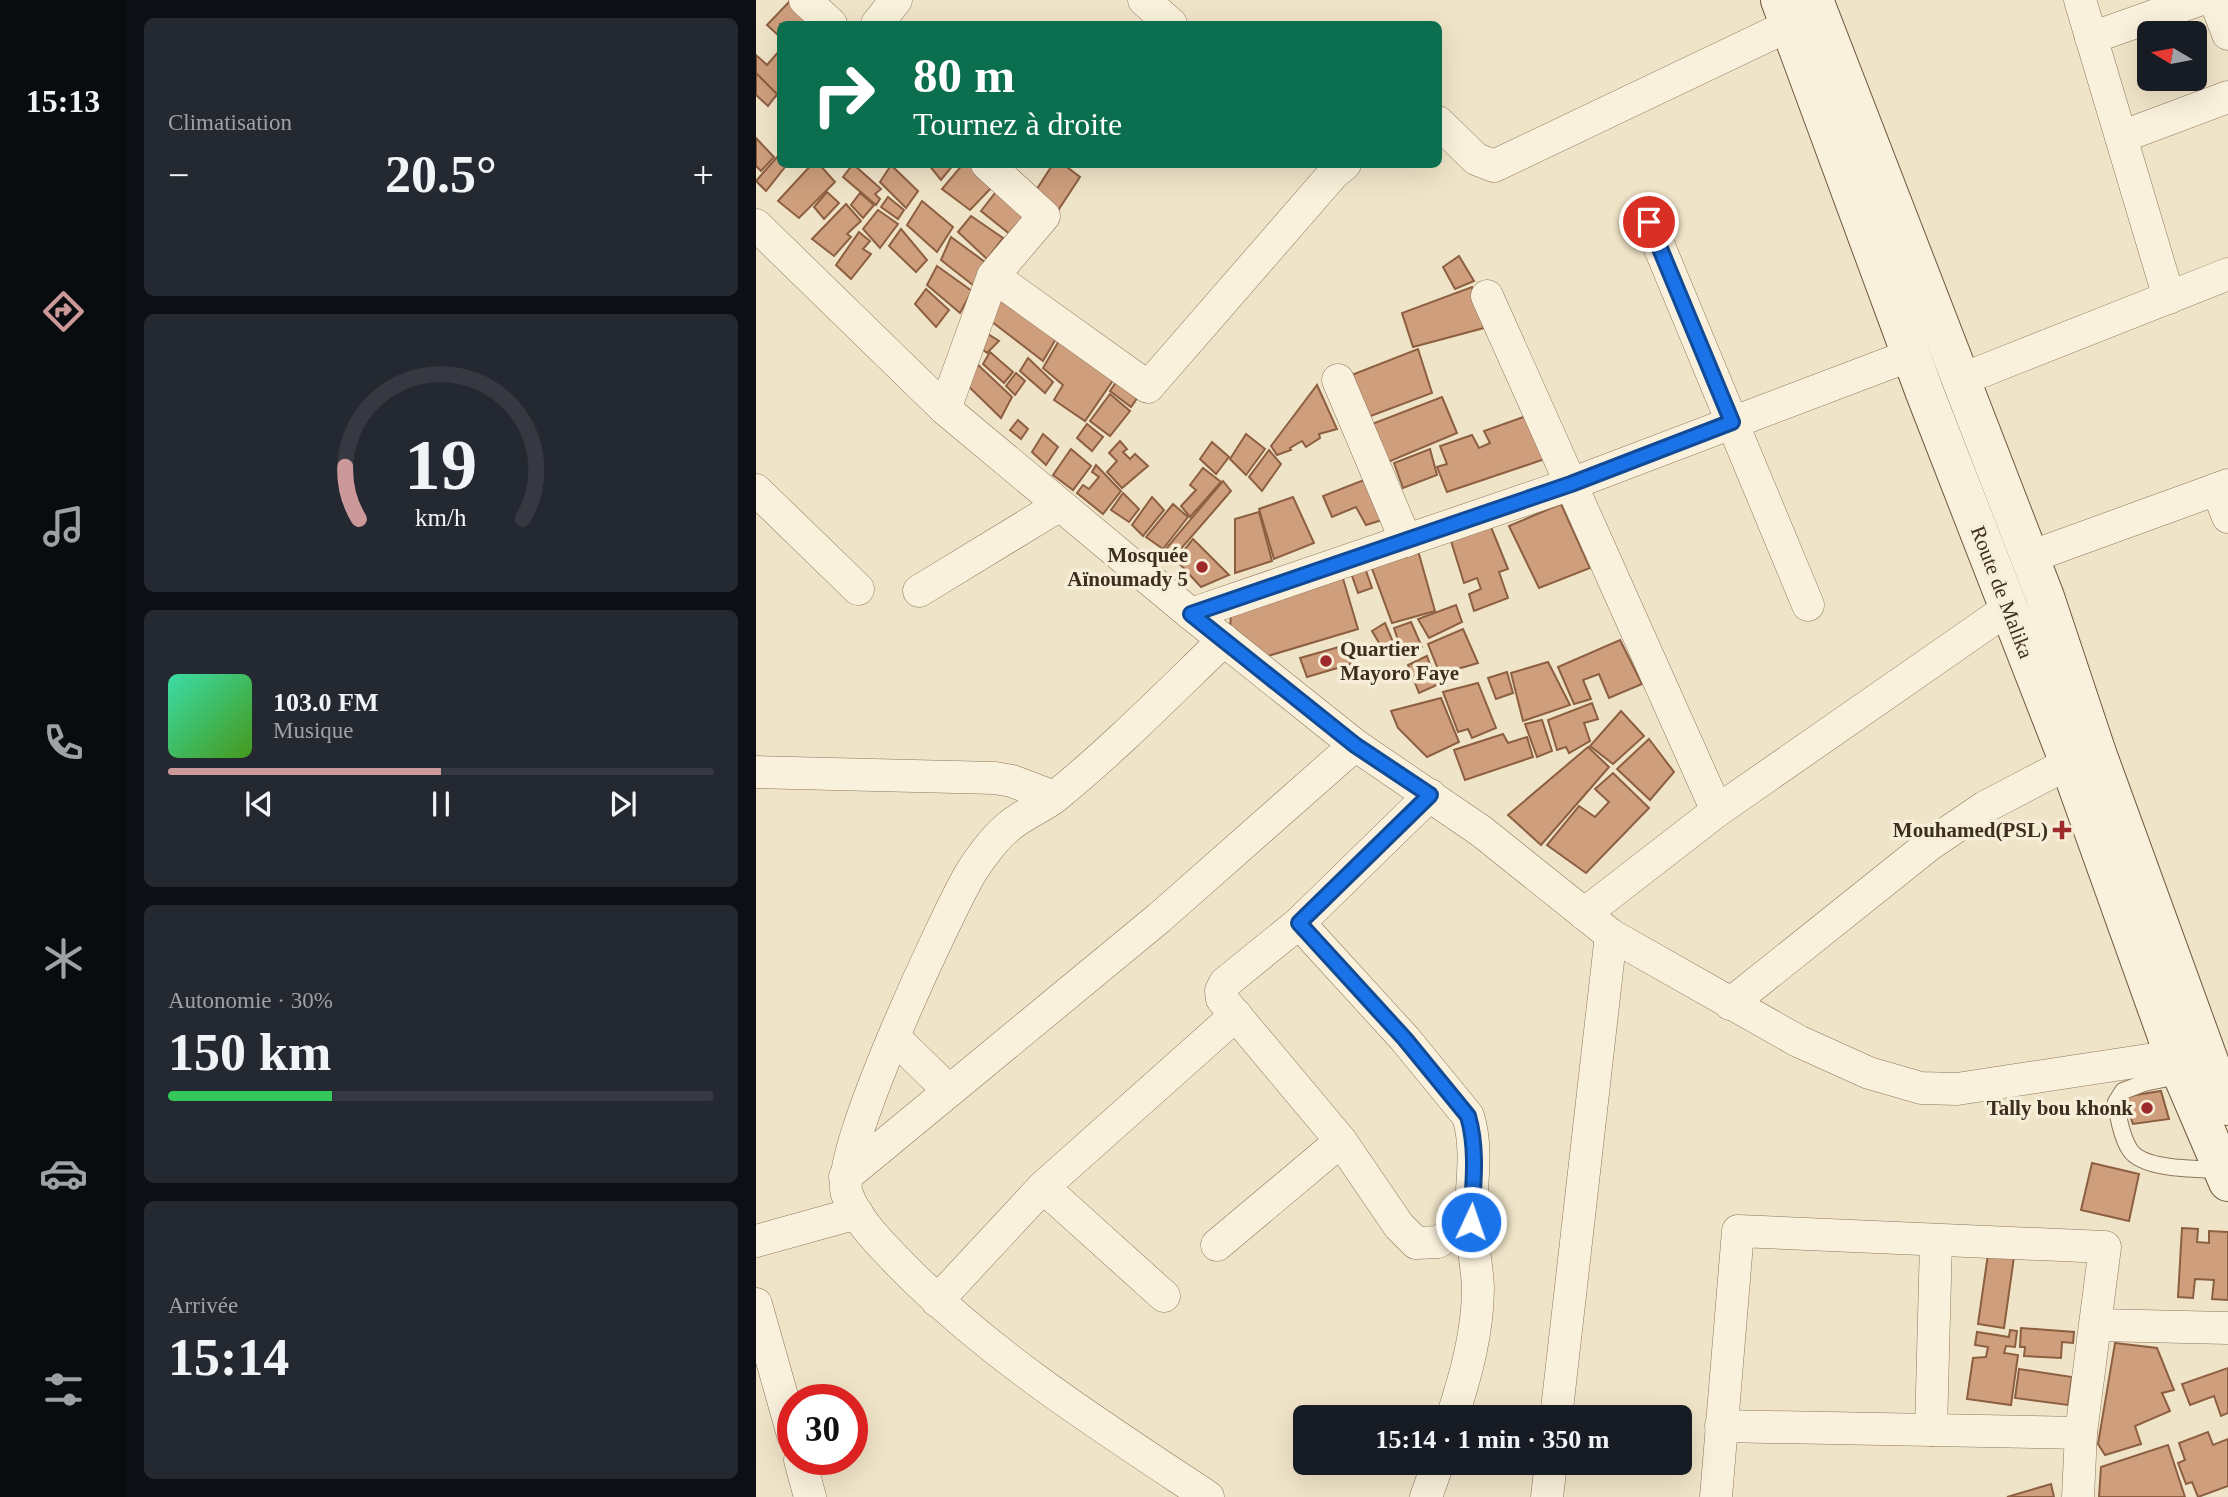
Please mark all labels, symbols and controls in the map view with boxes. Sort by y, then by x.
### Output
north arrow [2137,21,2207,91]
map controls [2137,21,2207,91]
text: 80 m [913,48,1015,103]
icon: right [798,49,889,140]
text: 15:13 [26,83,100,119]
text: Tournez à droite [913,106,1122,142]
text: Climatisation [168,110,292,135]
text: 20.5° [385,146,497,203]
text: − [168,154,189,196]
text: + [693,154,714,196]
pin [1619,192,1679,252]
icon: arrive [1630,203,1668,241]
icon: directions [39,287,88,336]
text: 19 [405,424,477,505]
icon: music [39,502,88,551]
text: km/h [415,503,467,530]
street label: Route de Malika [1966,522,2039,662]
place label: Mosquée Aïnoumady 5 [1067,543,1188,591]
marker: Mosquée Aïnoumady 5 [1194,559,1210,575]
place label: Quartier Mayoro Faye [1340,637,1459,685]
marker: Quartier Mayoro Faye [1318,653,1334,669]
text: 103.0 FM [273,688,378,717]
icon: phone [39,718,88,767]
text: Musique [273,718,354,743]
icon: previous [240,785,278,823]
icon: pause [422,785,460,823]
icon: next [604,785,642,823]
place label: Mouhamed(PSL) [1893,818,2048,842]
marker: Mouhamed(PSL) [2054,822,2070,838]
icon: climate [39,934,88,983]
text: Autonomie · 30% [168,988,333,1013]
text: 150 km [168,1024,331,1081]
place label: Tally bou khonk [1987,1096,2133,1120]
marker: Tally bou khonk [2139,1100,2155,1116]
icon: car [39,1149,88,1198]
position arrow [1434,1185,1508,1259]
text: Arrivée [168,1293,238,1318]
text: 15:14 [168,1329,289,1386]
icon: filters [39,1365,88,1414]
speed limit sign: 30 [777,1384,868,1475]
text: 15:14 · 1 min · 350 m [1376,1425,1610,1454]

